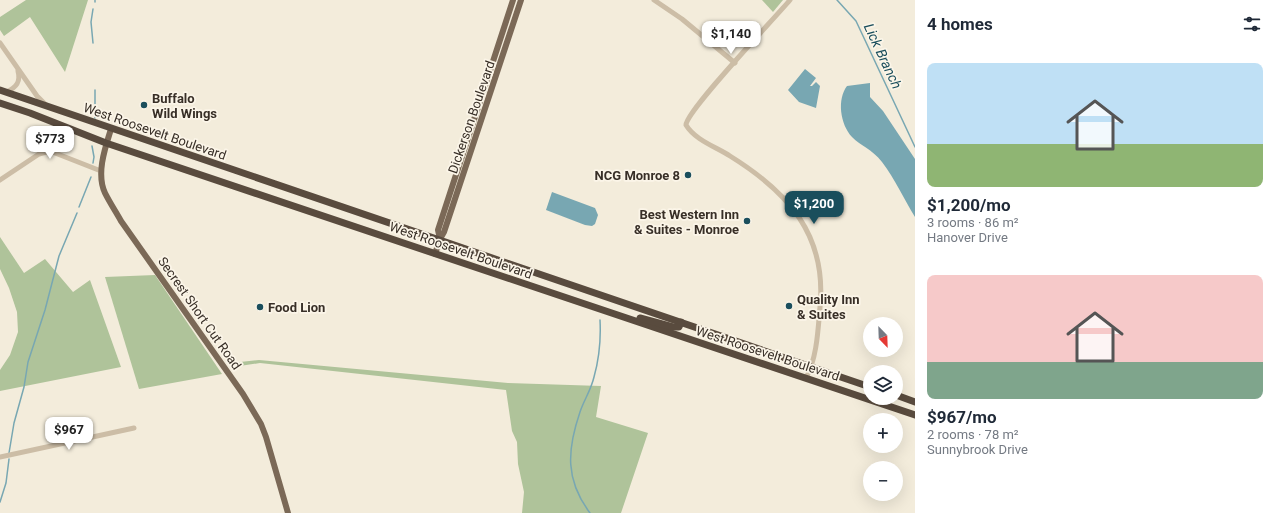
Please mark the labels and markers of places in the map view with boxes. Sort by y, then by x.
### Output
pin: $1,140 [698,21,764,55]
place label: Buffalo Wild Wings [152,91,217,121]
marker: Buffalo Wild Wings [139,100,149,110]
pin: $773 [26,126,74,160]
place label: NCG Monroe 8 [595,168,680,183]
marker: NCG Monroe 8 [683,170,693,180]
pin: $1,200 [781,191,847,225]
place label: Best Western Inn & Suites - Monroe [634,207,739,237]
marker: Best Western Inn & Suites - Monroe [742,216,752,226]
place label: Quality Inn & Suites [797,292,860,322]
place label: Food Lion [268,300,325,315]
marker: Quality Inn & Suites [784,301,794,311]
marker: Food Lion [255,302,265,312]
pin: $967 [45,417,93,451]

